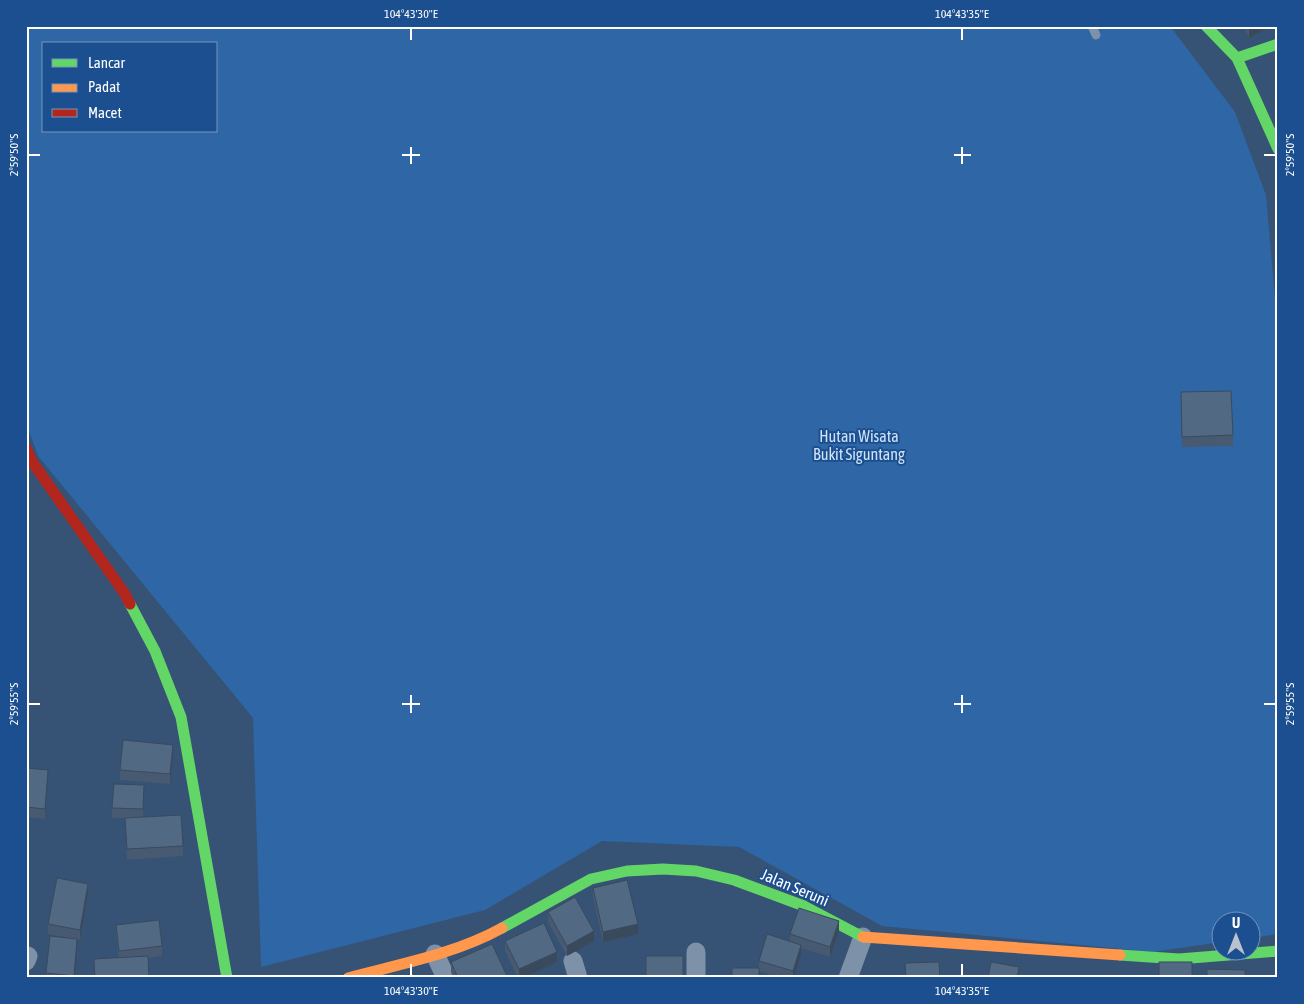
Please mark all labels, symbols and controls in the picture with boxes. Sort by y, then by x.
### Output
text: 104°43'30"E [384,7,438,21]
text: 104°43'35"E [935,7,989,21]
legend [42,42,218,132]
text: Lancar [88,54,126,71]
text: Padat [88,78,120,95]
text: Macet [88,104,122,121]
text: 2°59'50"S [7,134,21,176]
text: 2°59'50"S [1283,134,1297,176]
park label: Hutan Wisata Bukit Siguntang [813,427,905,464]
text: 2°59'55"S [7,683,21,725]
text: 2°59'55"S [1283,683,1297,725]
street label: Jalan Seruni [758,865,832,909]
north arrow [1212,912,1262,962]
text: U [1232,915,1240,931]
text: 104°43'30"E [384,984,438,998]
text: 104°43'35"E [935,984,989,998]

